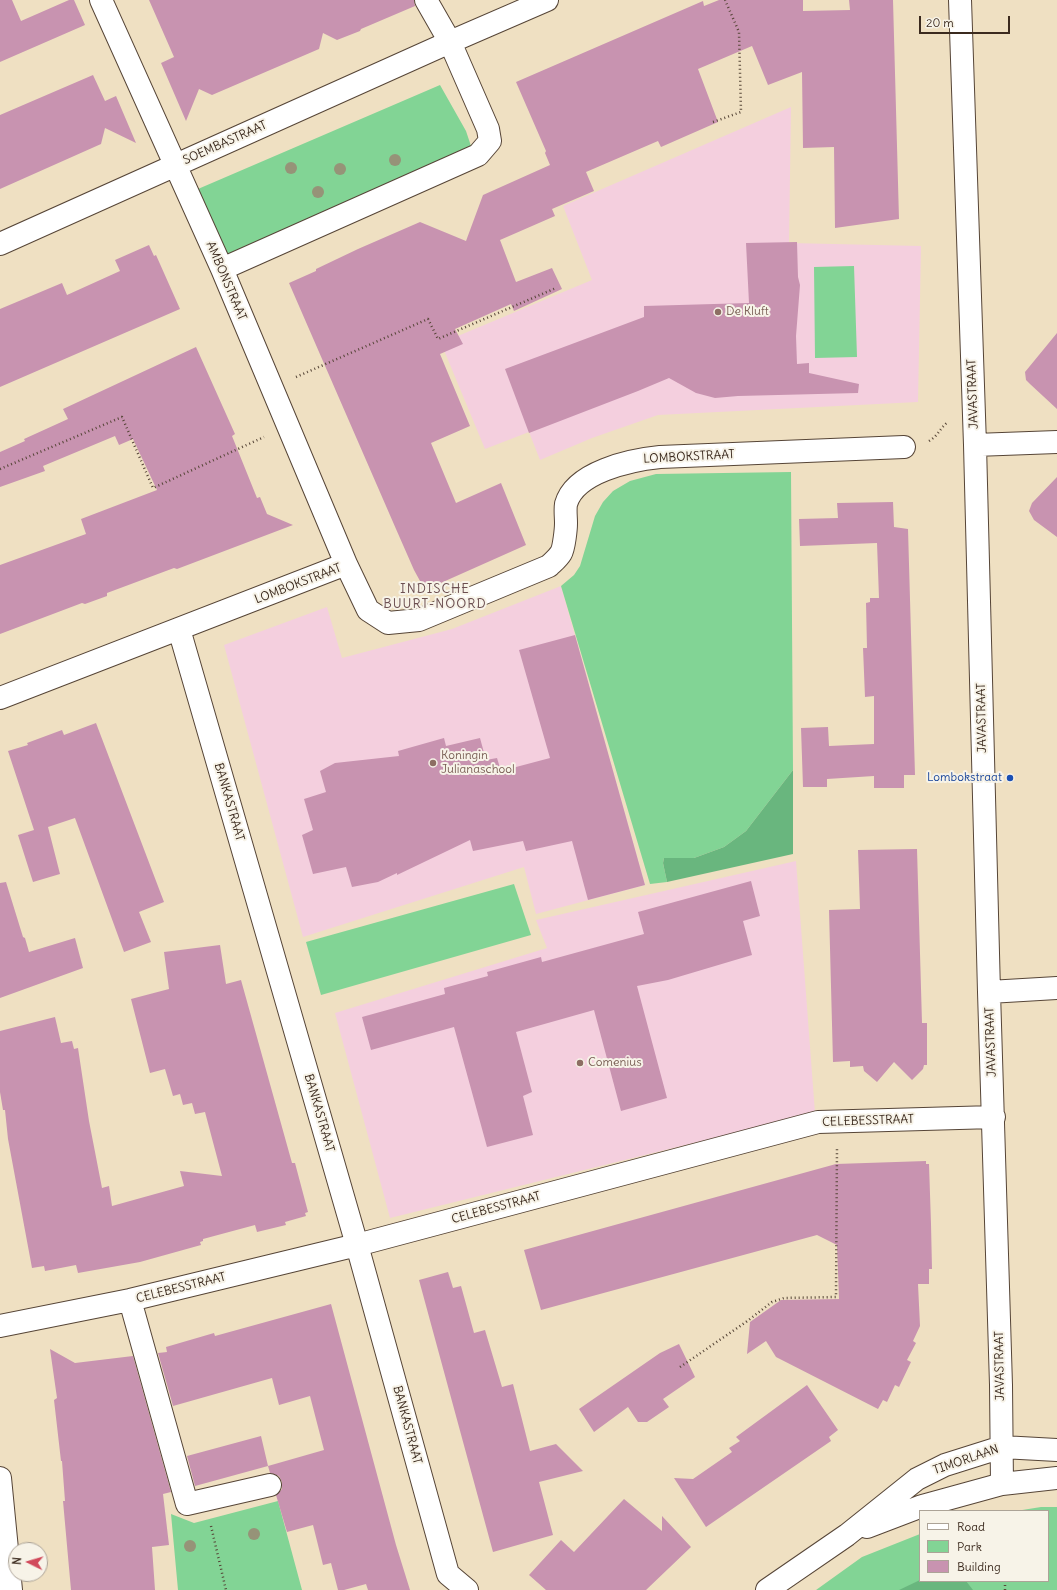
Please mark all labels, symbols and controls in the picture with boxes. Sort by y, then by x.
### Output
scale bar [921,8,1012,34]
text: 20 m [926,15,954,30]
street label: SOEMBASTRAAT [181,118,269,168]
street label: AMBONSTRAAT [203,239,249,323]
place label: De Kluft [726,305,769,319]
marker: De Kluft [713,307,723,317]
street label: JAVASTRAAT [965,359,981,429]
street label: LOMBOKSTRAAT [643,447,735,467]
street label: LOMBOKSTRAAT [253,561,343,607]
district label: INDISCHE BUURT-NOORD [383,581,487,612]
street label: JAVASTRAAT [974,683,990,753]
place label: Koningin Julianaschool [441,749,515,777]
marker: Koningin Julianaschool [428,758,438,768]
street label: BANKASTRAAT [211,761,247,843]
place label: Lombokstraat [927,771,1002,785]
marker: Lombokstraat [1005,773,1015,783]
street label: JAVASTRAAT [983,1007,999,1077]
place label: Comenius [588,1056,642,1070]
marker: Comenius [575,1058,585,1068]
street label: BANKASTRAAT [301,1072,337,1154]
street label: CELEBESSTRAAT [822,1112,914,1130]
street label: CELEBESSTRAAT [450,1189,542,1227]
street label: CELEBESSTRAAT [135,1270,227,1306]
street label: JAVASTRAAT [992,1331,1008,1401]
street label: BANKASTRAAT [390,1384,424,1466]
street label: TIMORLAAN [931,1442,1001,1478]
legend [919,1510,1049,1582]
text: Road [957,1519,985,1534]
text: Park [957,1539,982,1554]
north arrow [8,1542,48,1582]
text: N [10,1557,24,1565]
text: Building [957,1559,1001,1574]

